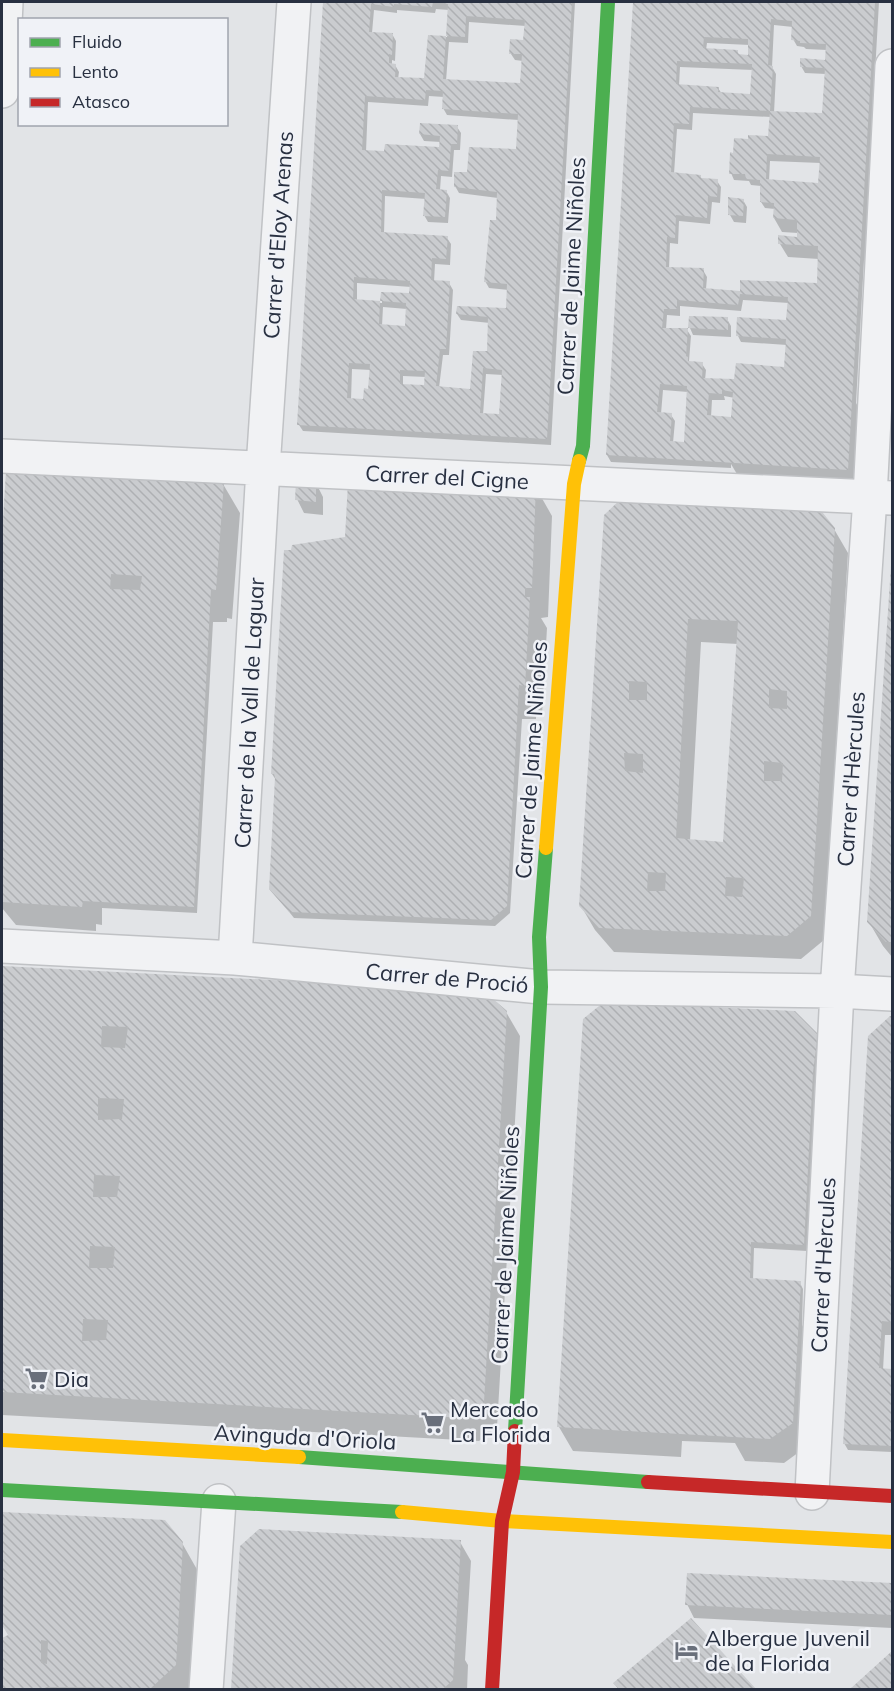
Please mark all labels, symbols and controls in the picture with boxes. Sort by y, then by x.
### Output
legend [18,18,228,126]
text: Fluido [72,30,122,53]
text: Lento [72,60,119,83]
text: Atasco [72,90,130,113]
street label: Carrer d'Eloy Arenas [257,130,299,340]
street label: Carrer de Jaime Niñoles [551,156,591,396]
street label: Carrer del Cigne [364,459,530,495]
street label: Carrer de la Vall de Laguar [228,577,270,849]
street label: Carrer de Jaime Niñoles [509,640,553,880]
street label: Carrer d'Hèrcules [831,690,871,868]
street label: Carrer de Proció [364,957,530,999]
street label: Carrer de Jaime Niñoles [485,1125,525,1365]
street label: Carrer d'Hèrcules [804,1176,842,1354]
place label: Dia [54,1365,89,1393]
supermarket icon: Dia [23,1366,49,1392]
place label: Mercado La Florida [450,1395,551,1448]
supermarket icon: Mercado La Florida [419,1409,445,1435]
street label: Avinguda d'Oriola [213,1418,397,1456]
place label: Albergue Juvenil de la Florida [705,1624,870,1677]
hotel icon: Albergue Juvenil de la Florida [674,1638,700,1664]

